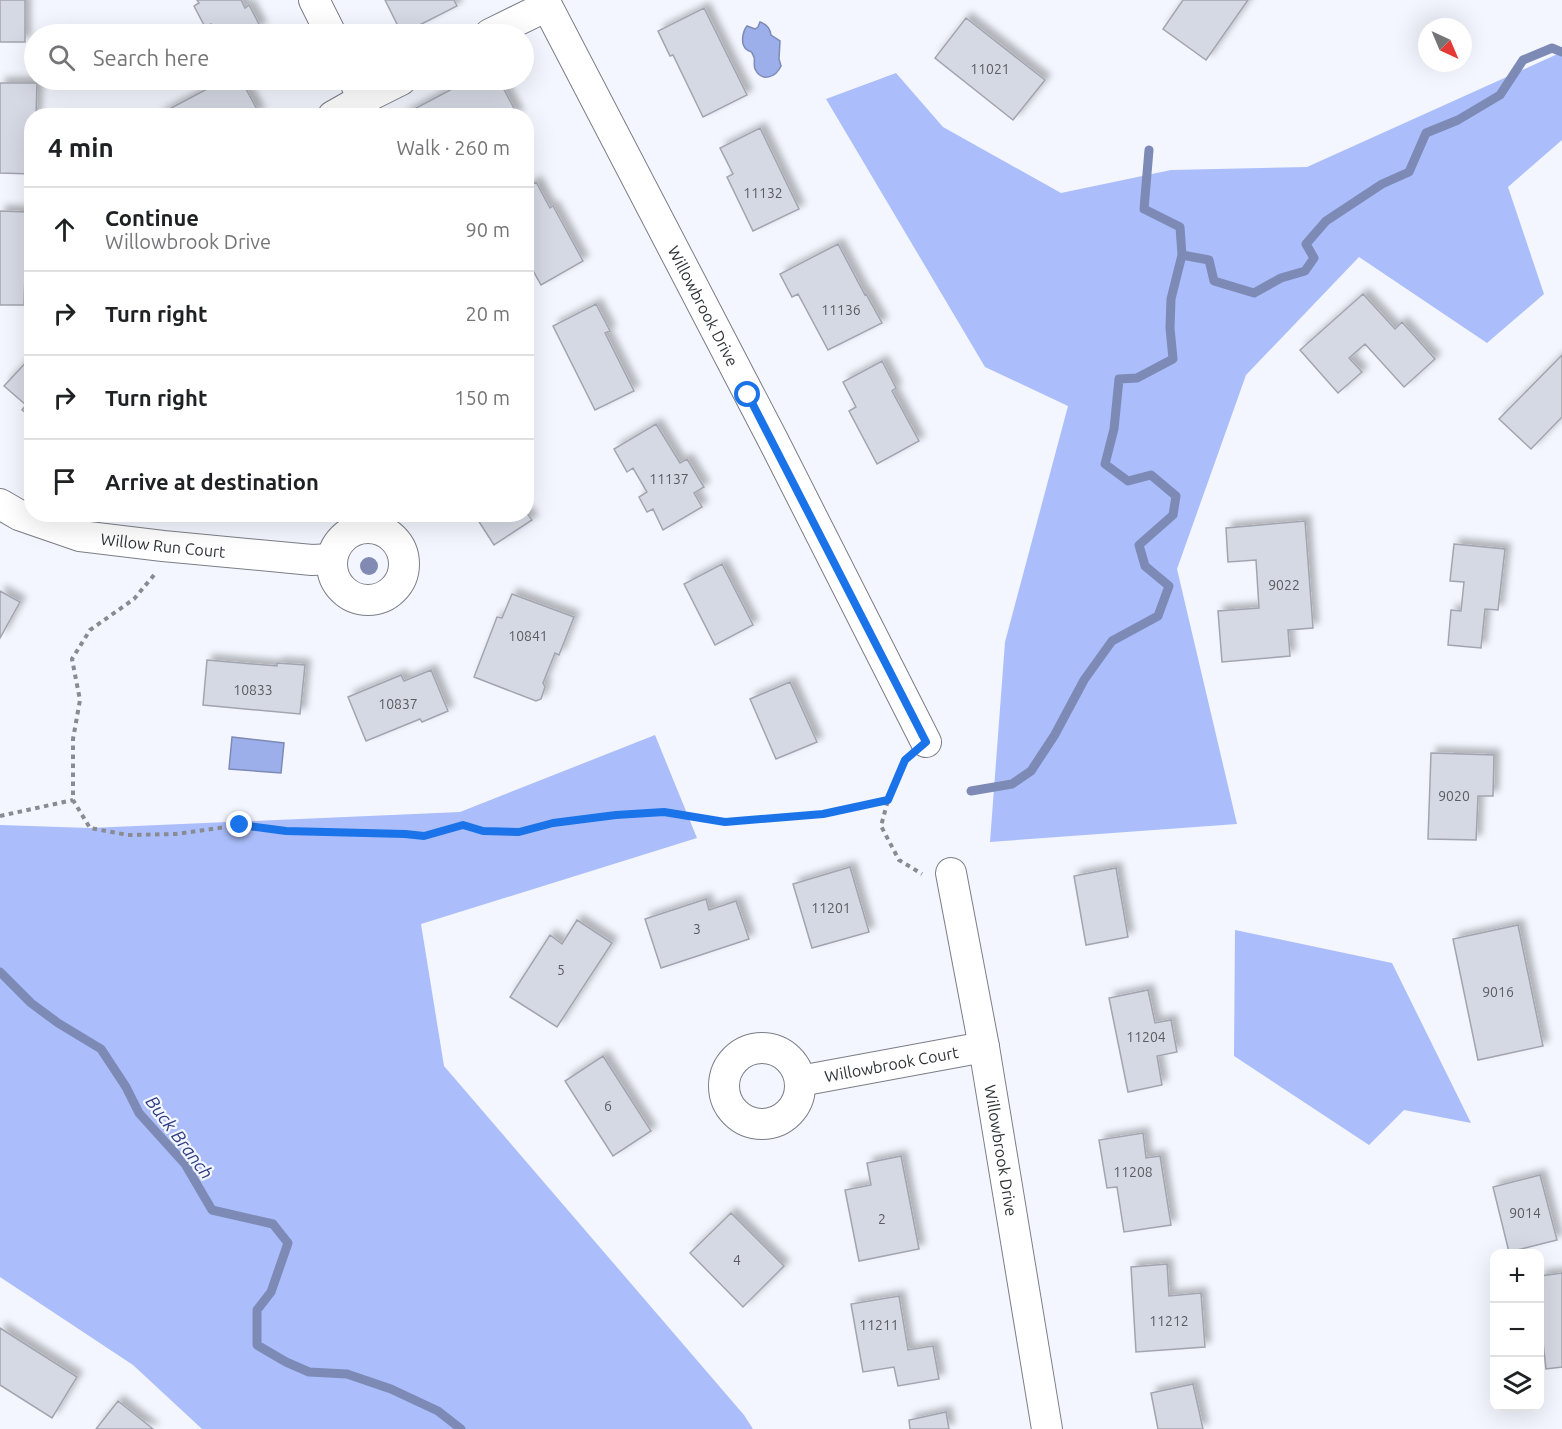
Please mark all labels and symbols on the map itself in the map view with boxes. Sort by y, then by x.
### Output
north arrow [1418,18,1472,72]
house number: 11021 [970,61,1010,77]
house number: 11132 [743,185,783,201]
street label: Willowbrook Drive [665,243,742,369]
house number: 11136 [821,302,861,318]
route start [734,381,760,407]
house number: 11137 [649,471,689,487]
street label: Willow Run Court [100,530,227,561]
house number: 9022 [1268,577,1300,593]
house number: 10841 [508,628,548,644]
house number: 10833 [233,682,273,698]
house number: 10837 [378,696,418,712]
house number: 9020 [1438,788,1470,804]
route end [226,811,252,837]
house number: 11201 [811,900,851,916]
house number: 3 [693,921,701,937]
house number: 5 [557,962,565,978]
house number: 9016 [1482,984,1514,1000]
house number: 11204 [1126,1029,1166,1045]
street label: Willowbrook Court [823,1043,961,1085]
street label: Willowbrook Drive [981,1083,1021,1218]
water label: Buck Branch [142,1092,218,1182]
house number: 6 [604,1098,612,1114]
house number: 11208 [1113,1164,1153,1180]
house number: 9014 [1509,1205,1541,1221]
house number: 2 [878,1211,886,1227]
house number: 4 [733,1252,741,1268]
house number: 11212 [1149,1313,1189,1329]
house number: 11211 [859,1317,899,1333]

